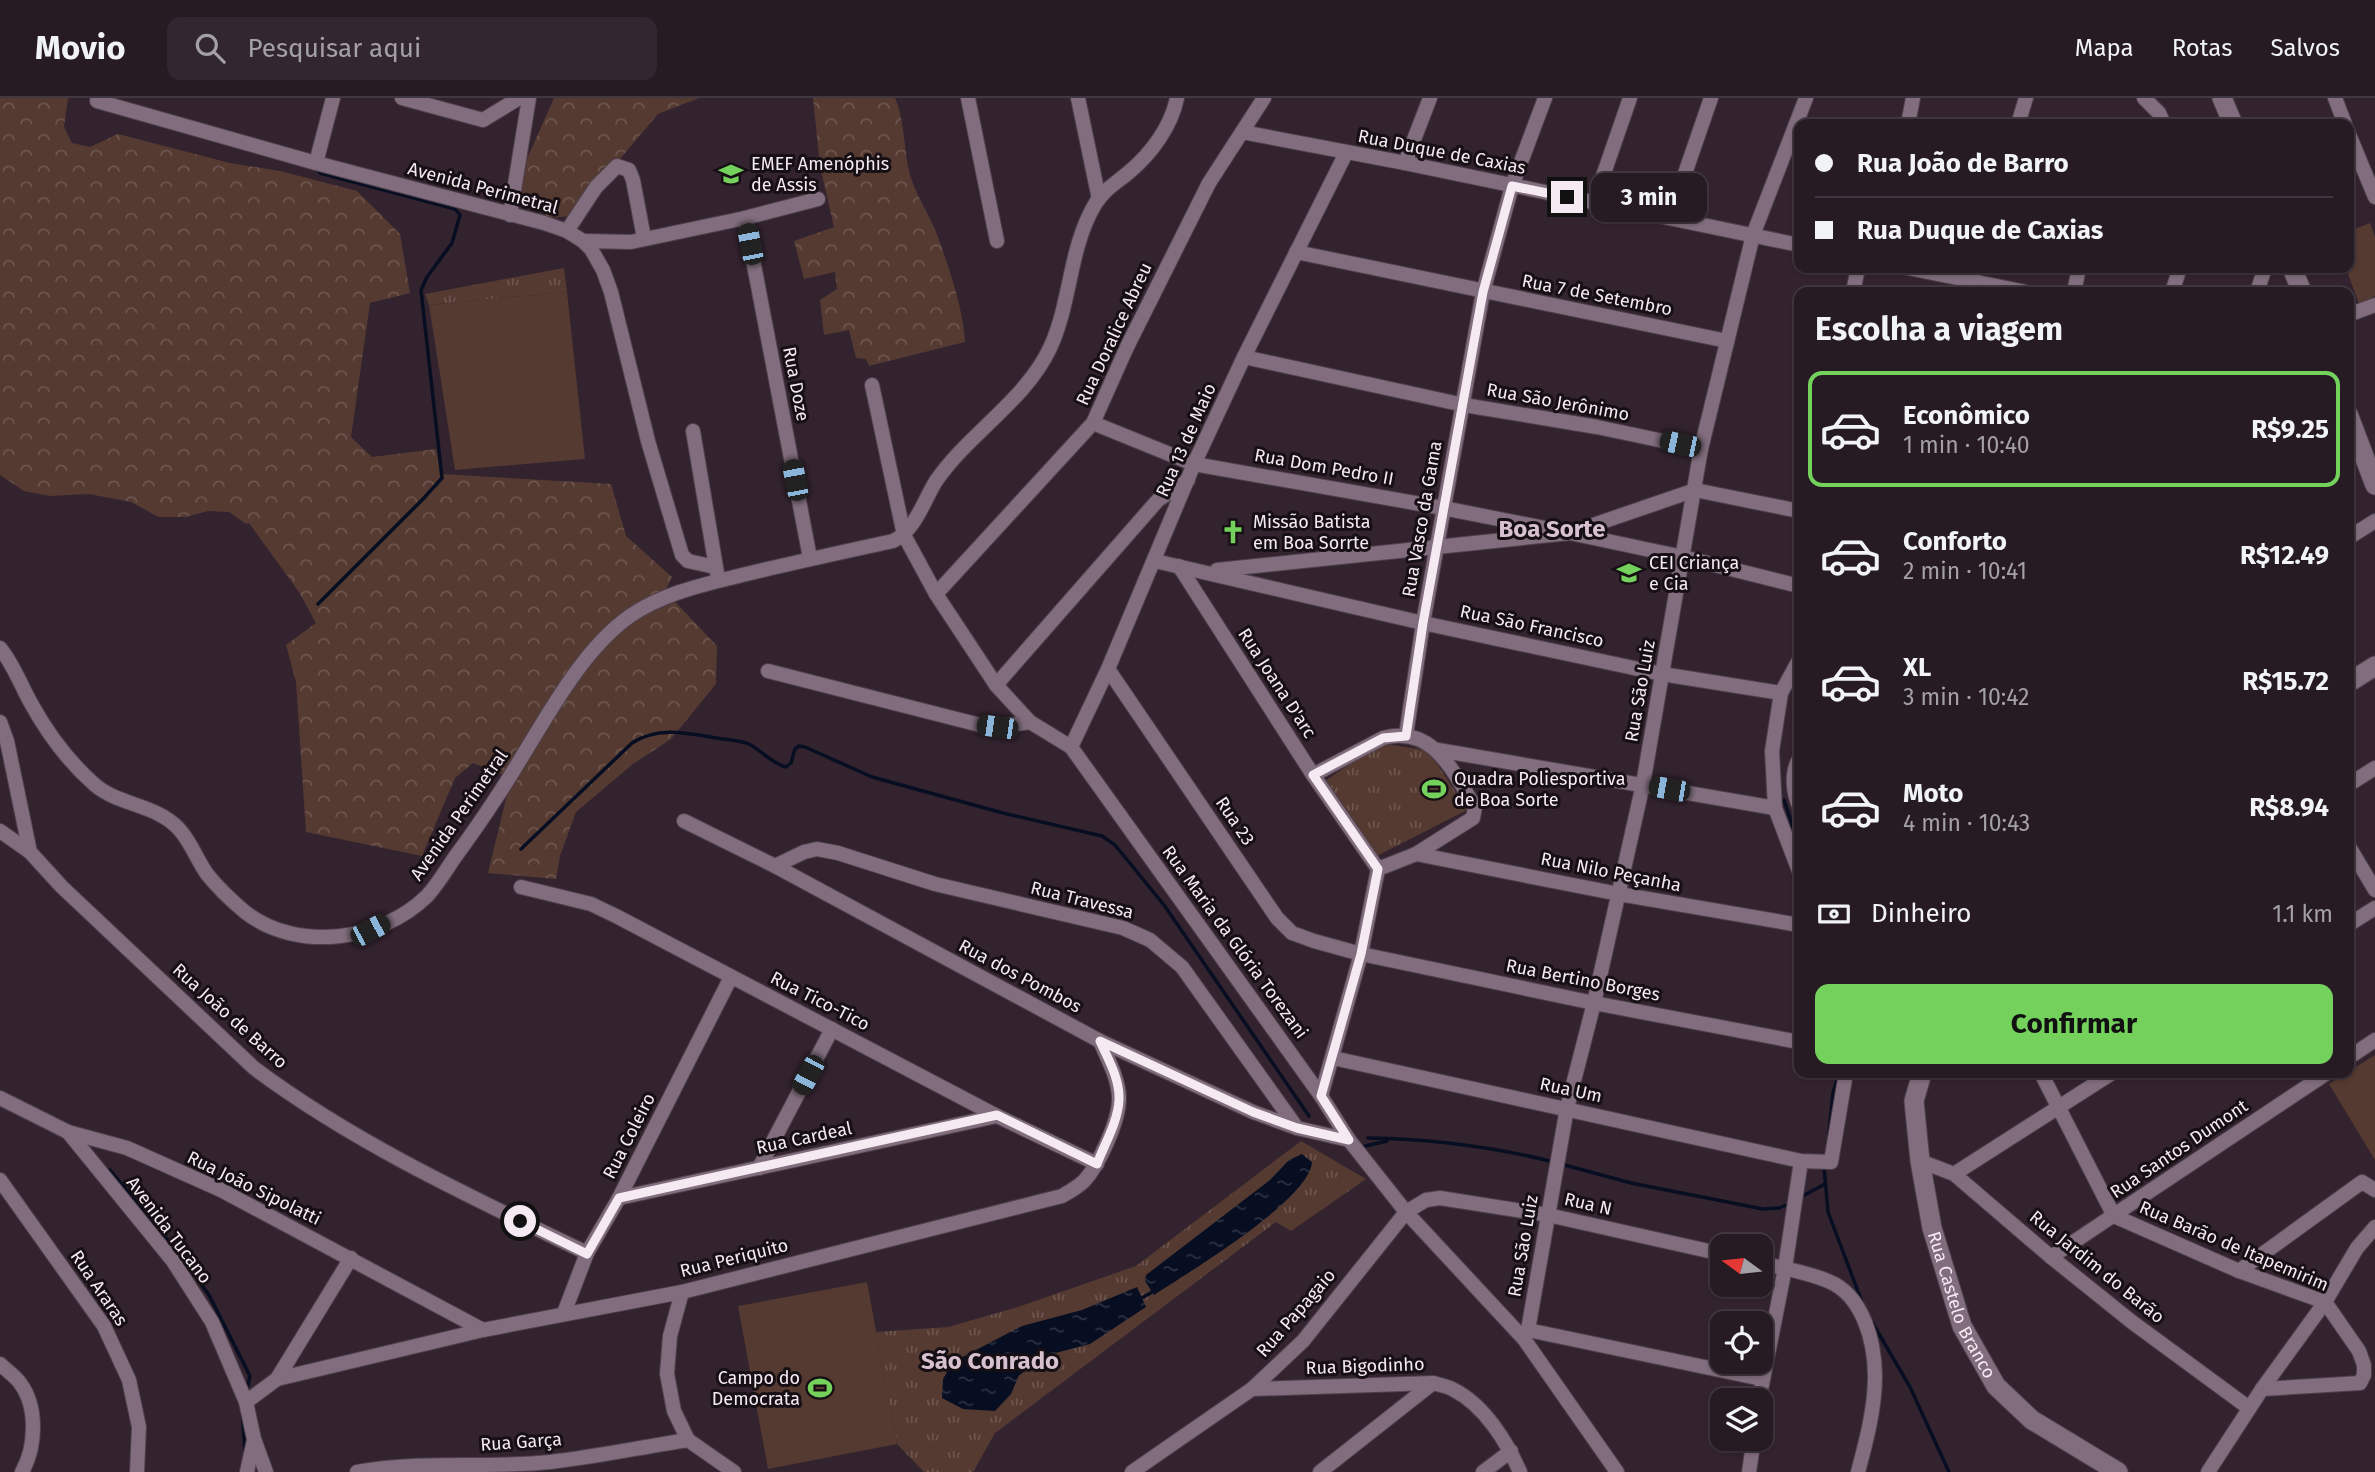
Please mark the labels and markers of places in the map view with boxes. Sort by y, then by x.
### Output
place label: EMEF Amenóphis de Assis [751,153,889,196]
school or university icon: EMEF Amenóphis de Assis [717,160,745,188]
place label: Missão Batista em Boa Sorrte [1253,511,1371,554]
church icon: Missão Batista em Boa Sorrte [1219,518,1247,546]
place label: CEI Criança e Cia [1649,552,1739,595]
school or university icon: CEI Criança e Cia [1615,559,1643,587]
place label: Quadra Poliesportiva de Boa Sorte [1454,768,1625,811]
sports icon: Quadra Poliesportiva de Boa Sorte [1420,775,1448,803]
place label: Campo do Democrata [712,1367,800,1410]
sports icon: Campo do Democrata [806,1374,834,1402]

